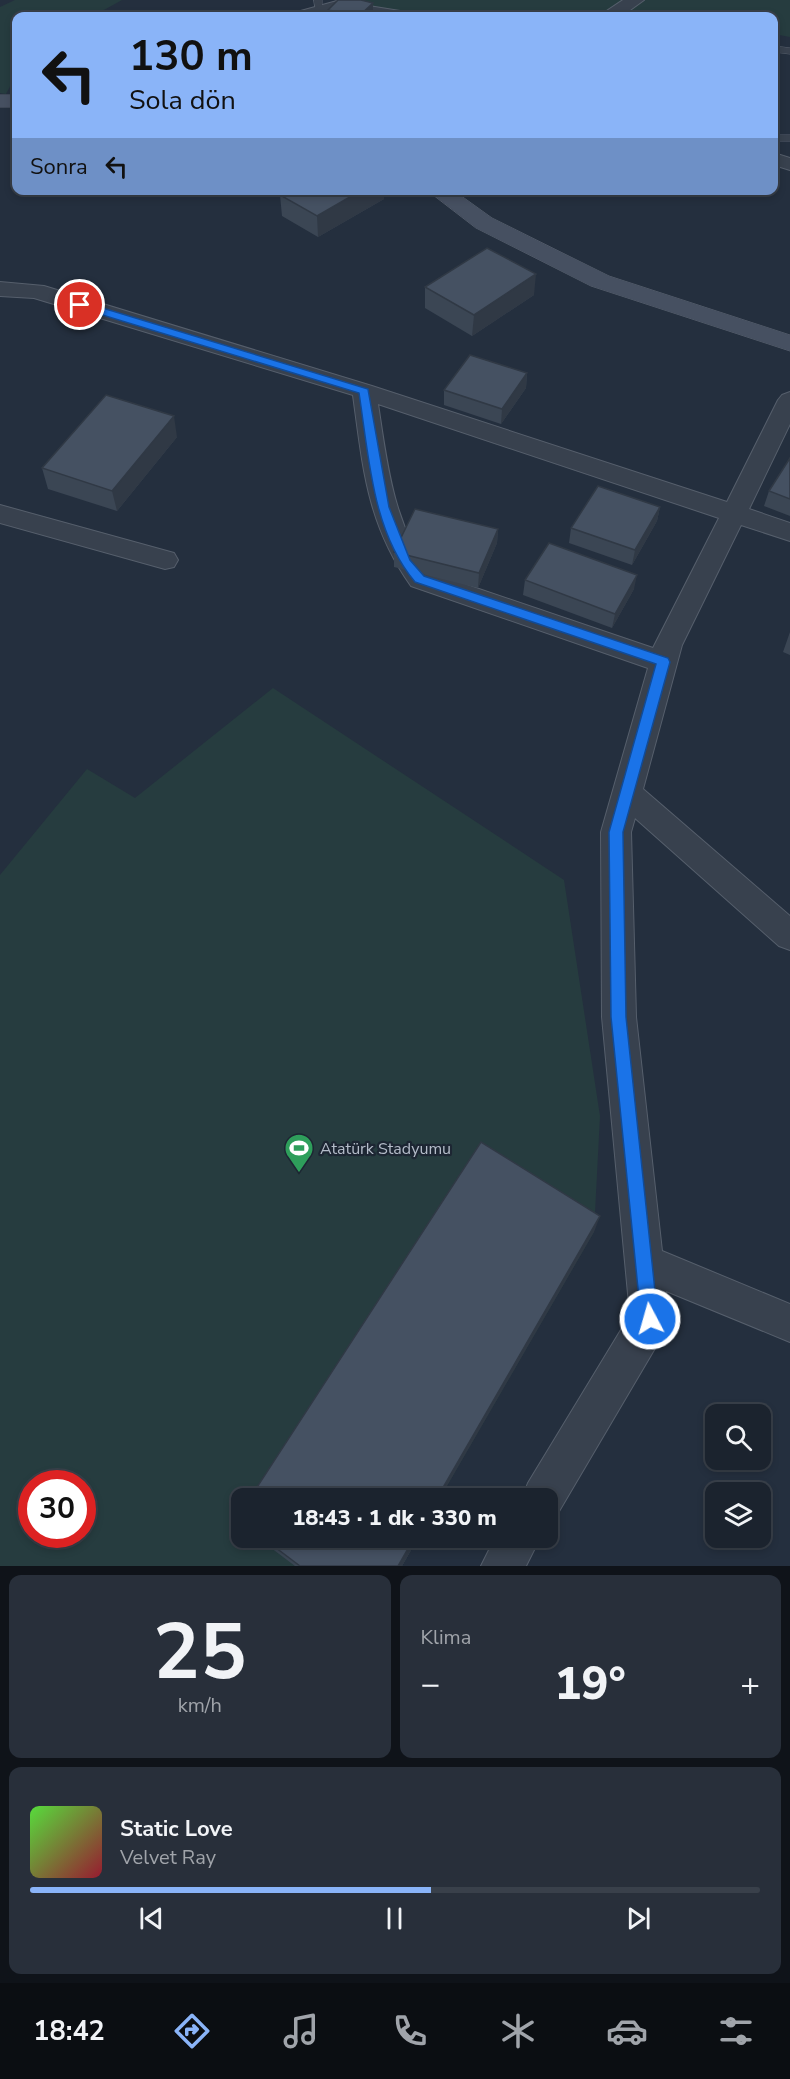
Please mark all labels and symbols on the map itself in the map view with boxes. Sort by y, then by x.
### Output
pin [54,279,105,330]
sports icon: Atatürk Stadyumu [283,1132,315,1174]
place label: Atatürk Stadyumu [320,1138,451,1160]
position arrow [618,1287,682,1351]
speed limit sign: 30 [18,1470,96,1548]

